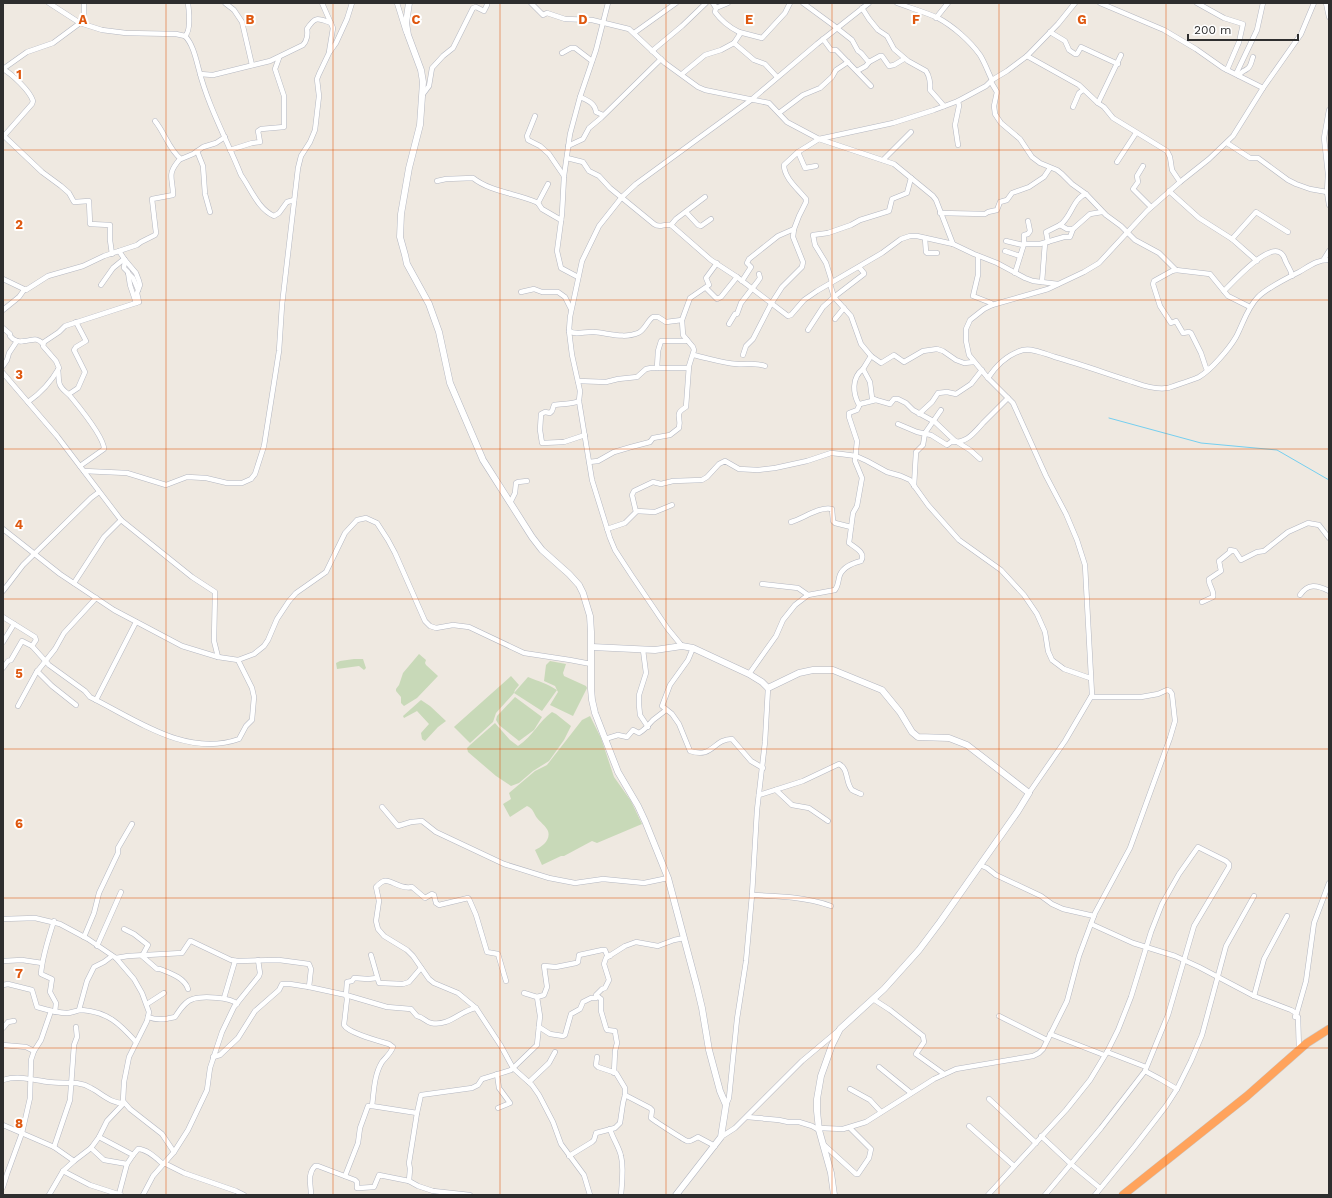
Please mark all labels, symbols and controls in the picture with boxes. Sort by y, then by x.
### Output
text: A [79,12,88,27]
text: B [246,12,255,27]
text: C [412,12,421,27]
text: D [578,12,588,27]
text: E [745,12,753,27]
text: F [912,12,920,27]
text: G [1077,12,1087,27]
scale bar [1188,16,1298,42]
text: 200 m [1194,23,1231,37]
text: 1 [16,67,22,82]
text: 2 [15,217,23,232]
text: 3 [15,367,23,382]
text: 4 [15,517,24,532]
text: 5 [15,666,23,681]
text: 6 [15,816,23,831]
text: 7 [15,966,23,981]
text: 8 [15,1116,23,1131]

